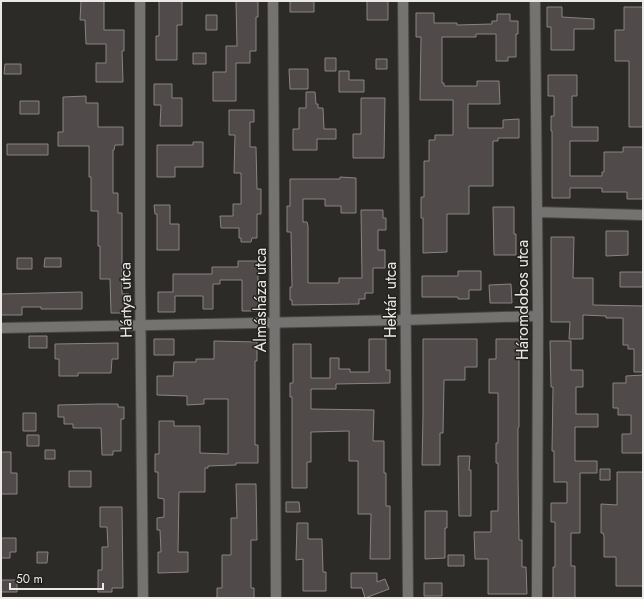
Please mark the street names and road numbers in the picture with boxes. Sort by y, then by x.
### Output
street label: Háromdobos utca [511,240,534,360]
street label: Almásháza utca [249,248,272,352]
street label: Hártya utca [113,262,138,338]
street label: Hektár utca [379,262,402,338]

